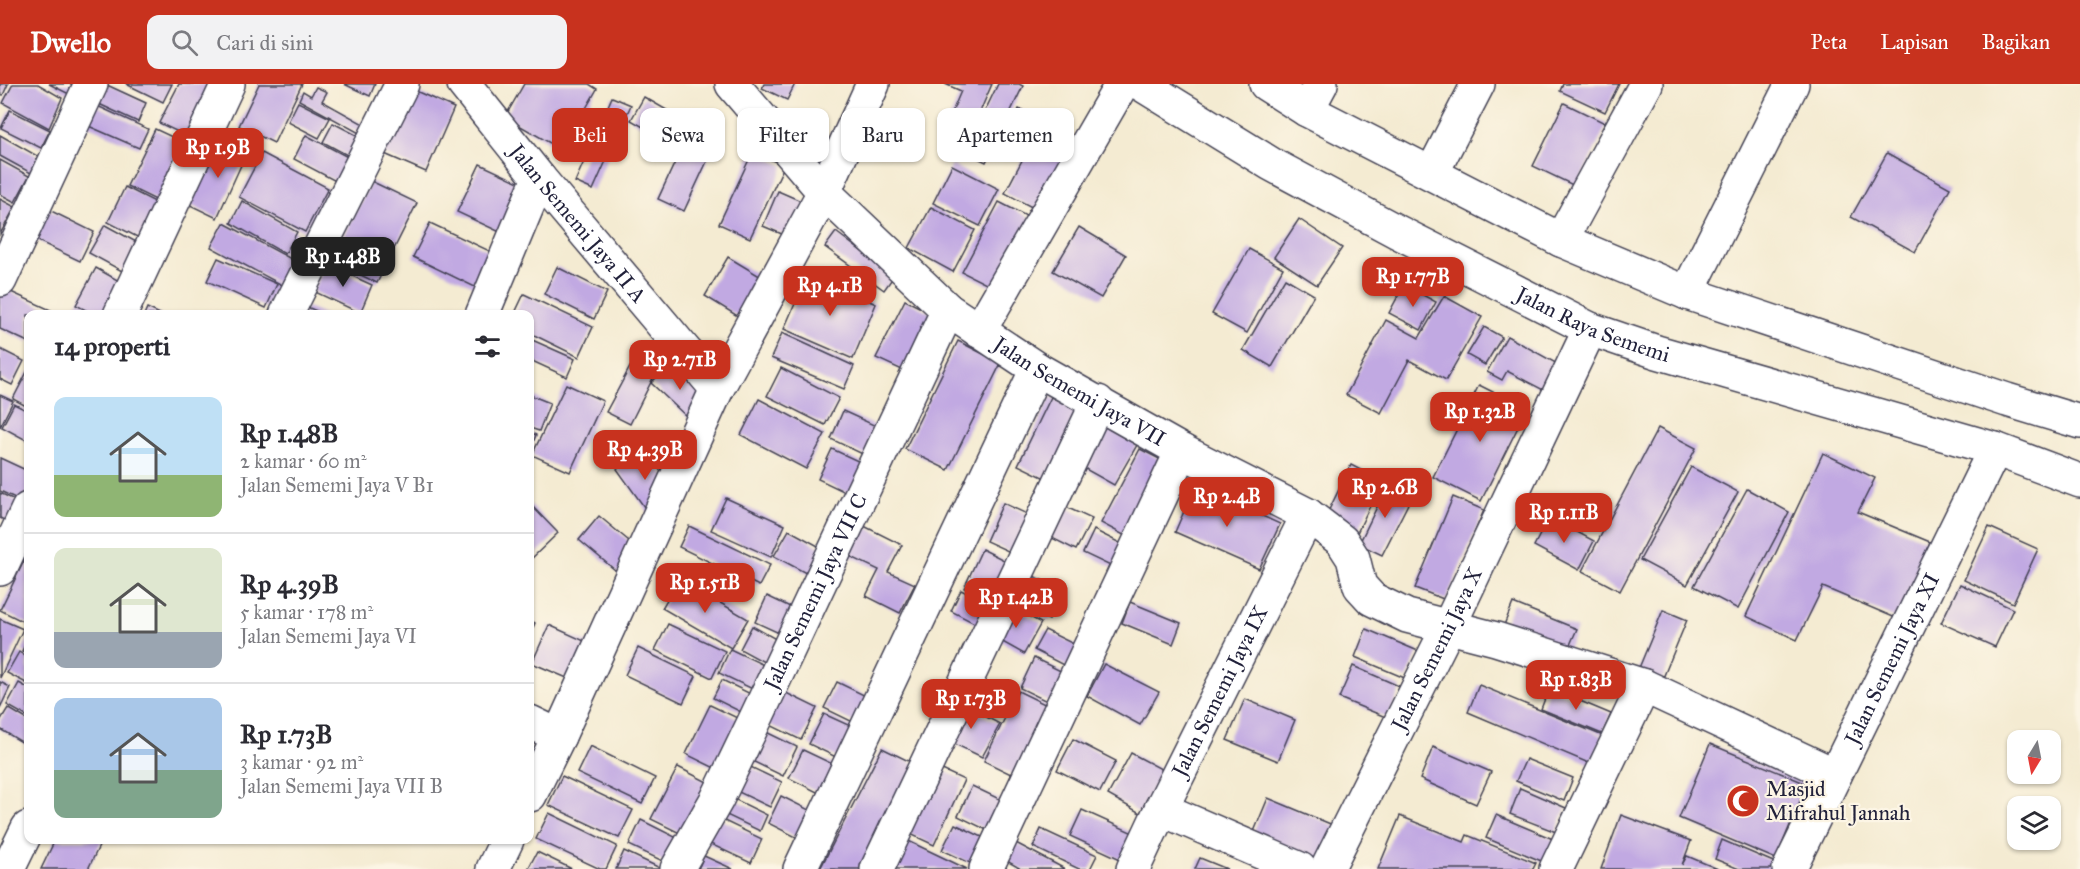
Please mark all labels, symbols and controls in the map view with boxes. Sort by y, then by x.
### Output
search box [147,15,567,69]
text: Dwello [30,25,111,60]
icon: search [168,26,201,59]
text: Cari di sini [216,29,313,56]
text: Peta [1811,29,1847,55]
text: Lapisan [1880,29,1949,55]
text: Bagikan [1982,29,2050,55]
chip: Beli [552,108,628,162]
chip: Sewa [640,108,725,162]
chip: Filter [737,108,829,162]
chip: Baru [841,108,925,162]
chip: Apartemen [937,108,1074,162]
pin: Rp 1.9B [163,128,273,179]
text: Rp 1.9B [186,135,250,159]
street label: Jalan Sememi Jaya II A [503,137,652,308]
pin: Rp 1.48B [281,237,405,288]
text: Rp 1.48B [305,244,381,268]
pin: Rp 1.77B [1351,257,1475,308]
text: Rp 1.77B [1376,264,1450,288]
pin: Rp 4.1B [775,266,885,317]
text: Rp 4.1B [797,273,863,297]
street label: Jalan Raya Sememi [1510,280,1673,368]
text: 14 properti [54,330,170,362]
icon: filters [471,330,504,363]
street label: Jalan Sememi Jaya VII [987,330,1170,452]
pin: Rp 2.71B [618,340,742,391]
text: Rp 2.71B [643,347,717,371]
pin: Rp 1.32B [1418,392,1542,443]
text: Rp 1.32B [1444,399,1516,423]
text: Rp 1.48B [240,417,338,449]
icon: home [102,421,174,493]
pin: Rp 4.39B [583,430,707,481]
text: Rp 4.39B [607,437,683,461]
text: 2 kamar · 60 m² [240,449,366,473]
pin: Rp 2.6B [1330,468,1440,519]
text: Jalan Sememi Jaya V B1 [240,473,434,497]
text: Rp 2.6B [1352,475,1418,499]
pin: Rp 2.4B [1172,477,1282,528]
text: Rp 2.4B [1193,484,1261,508]
street label: Jalan Sememi Jaya VII C [757,490,873,696]
pin: Rp 1.11B [1502,493,1626,544]
text: Rp 1.11B [1529,500,1599,524]
pin: Rp 1.51B [643,563,767,614]
street label: Jalan Sememi Jaya X [1385,563,1488,737]
text: Rp 4.39B [240,568,339,600]
street label: Jalan Sememi Jaya XI [1838,569,1945,751]
text: Rp 1.51B [670,570,740,594]
icon: home [102,572,174,644]
pin: Rp 1.42B [954,578,1078,629]
text: Rp 1.42B [979,585,1053,609]
text: 5 kamar · 178 m² [240,600,373,624]
street label: Jalan Sememi Jaya IX [1165,601,1274,783]
text: Jalan Sememi Jaya VI [240,624,417,648]
pin: Rp 1.83B [1514,660,1638,711]
text: Rp 1.83B [1540,667,1612,691]
pin: Rp 1.73B [909,679,1033,730]
text: Rp 1.73B [935,686,1007,710]
text: Rp 1.73B [240,718,333,750]
icon: home [102,722,174,794]
north arrow [2007,730,2061,784]
map controls [2007,730,2061,850]
text: 3 kamar · 92 m² [240,750,363,774]
text: Jalan Sememi Jaya VII B [240,774,443,798]
place label: Masjid Mifrahul Jannah [1766,776,1911,826]
mosque icon: Masjid Mifrahul Jannah [1725,783,1761,819]
button: layers [2007,796,2061,850]

